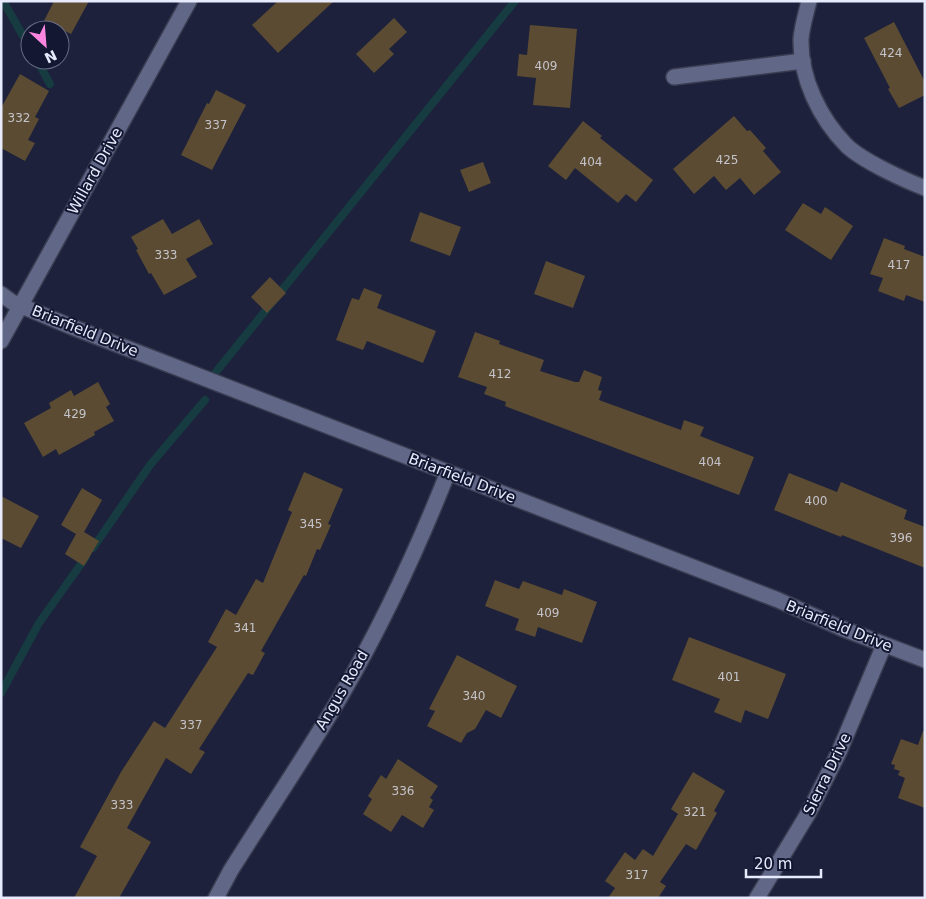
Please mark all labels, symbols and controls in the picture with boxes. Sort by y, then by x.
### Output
north arrow [20,20,70,70]
house number: 424 [880,46,902,60]
text: N [42,47,59,66]
house number: 409 [535,59,557,73]
house number: 332 [8,111,30,125]
house number: 337 [205,118,227,132]
street label: Willard Drive [64,124,126,218]
house number: 425 [716,153,738,167]
house number: 404 [580,155,602,169]
house number: 333 [155,248,177,262]
house number: 417 [888,258,910,272]
street label: Briarfield Drive [29,301,141,361]
house number: 412 [489,367,511,381]
house number: 429 [64,407,86,421]
street label: Briarfield Drive [406,449,518,507]
house number: 404 [699,455,721,469]
house number: 400 [805,494,827,508]
house number: 345 [300,517,322,531]
house number: 396 [890,531,912,545]
street label: Briarfield Drive [783,596,895,656]
house number: 409 [537,606,559,620]
house number: 341 [234,621,256,635]
street label: Angus Road [312,647,372,733]
house number: 401 [718,670,740,684]
house number: 340 [463,689,485,703]
house number: 337 [180,718,202,732]
street label: Sierra Drive [799,730,855,818]
house number: 336 [392,784,414,798]
house number: 333 [111,798,133,812]
house number: 321 [684,805,706,819]
scale bar [746,846,821,878]
text: 20 m [754,855,792,873]
house number: 317 [626,868,648,882]

